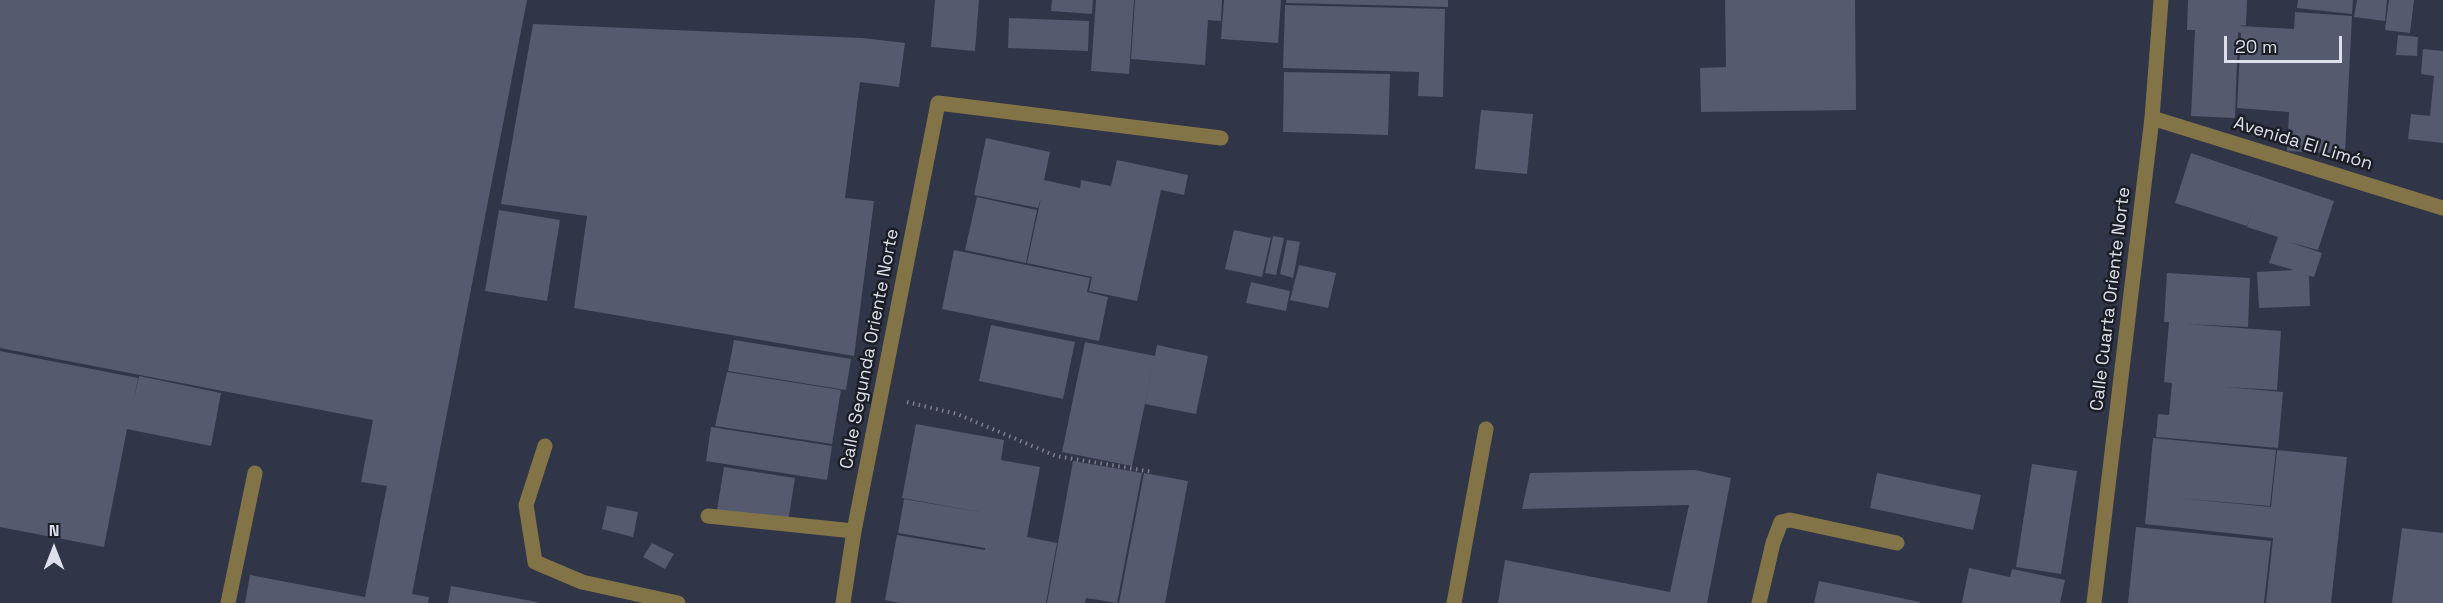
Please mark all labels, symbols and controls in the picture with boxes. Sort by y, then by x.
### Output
scale bar [2227,24,2346,62]
text: 20 m [2235,35,2278,58]
street label: Avenida El Limón [2231,113,2375,175]
street label: Calle Cuarta Oriente Norte [2087,186,2135,412]
street label: Calle Segunda Oriente Norte [836,227,904,471]
north arrow [24,519,84,579]
text: N [49,520,59,541]

